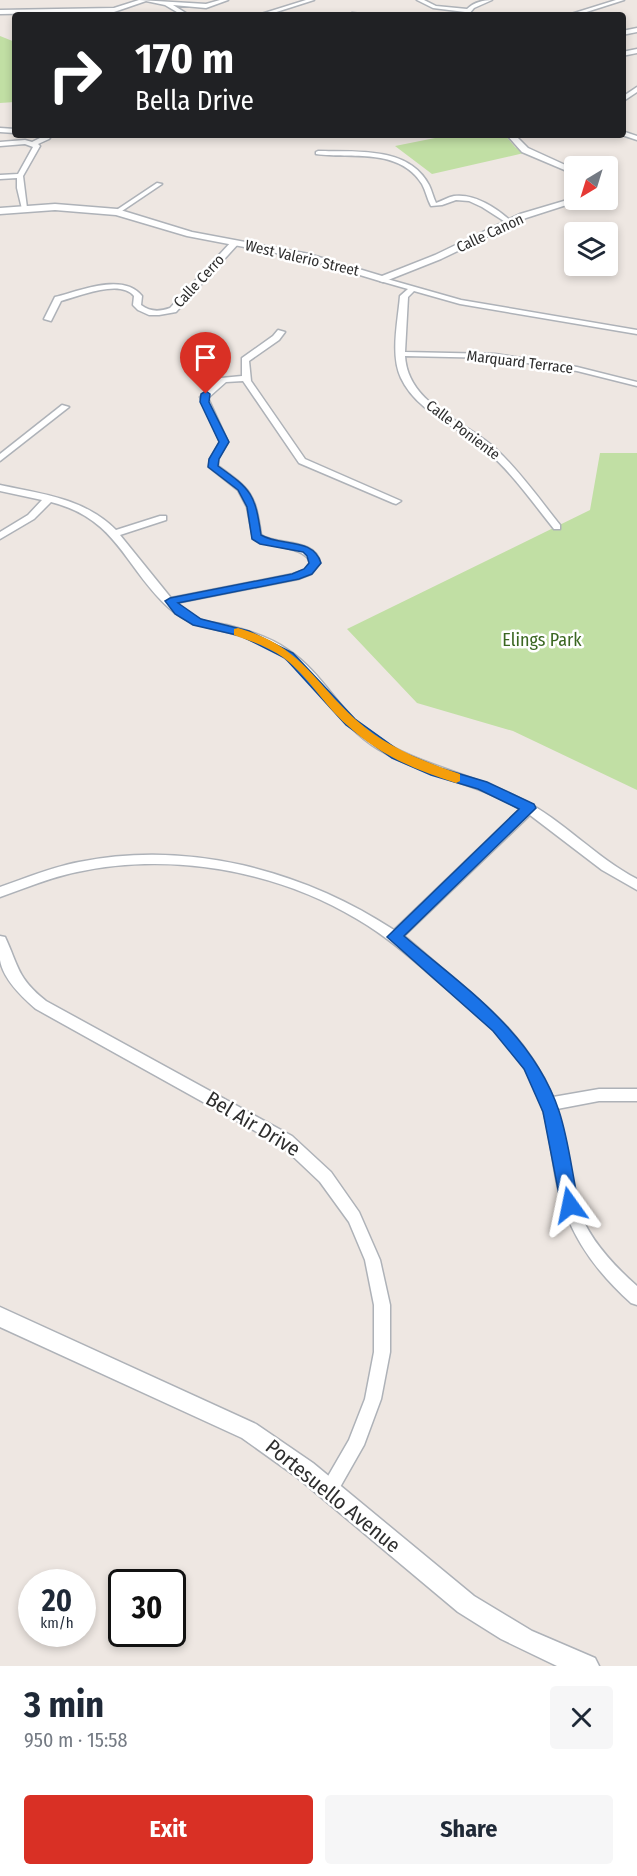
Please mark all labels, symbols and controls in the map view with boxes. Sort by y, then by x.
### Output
text: 170 m [135,34,234,84]
icon: right [36,36,114,114]
text: Bella Drive [135,85,254,117]
north arrow [564,156,618,210]
map controls [564,156,618,276]
street label: Calle Canon [454,210,526,256]
button: layers [564,222,618,276]
street label: West Valerio Street [243,236,361,280]
street label: Calle Cerro [170,251,228,311]
pin [180,332,231,394]
icon: arrive [189,341,222,374]
street label: Marquard Terrace [466,347,574,377]
street label: Calle Poniente [423,396,503,464]
park label: Elings Park [502,629,582,651]
street label: Bel Air Drive [201,1086,305,1162]
position arrow [538,1173,602,1237]
street label: Portesuello Avenue [260,1434,406,1558]
speed limit sign: 30 [108,1569,186,1647]
text: 20 [42,1583,72,1619]
text: km/h [40,1614,74,1632]
text: 3 min [24,1683,104,1727]
button: close [550,1686,613,1749]
text: 950 m · 15:58 [24,1728,128,1752]
button: Exit [24,1795,313,1864]
button: Share [325,1795,613,1864]

